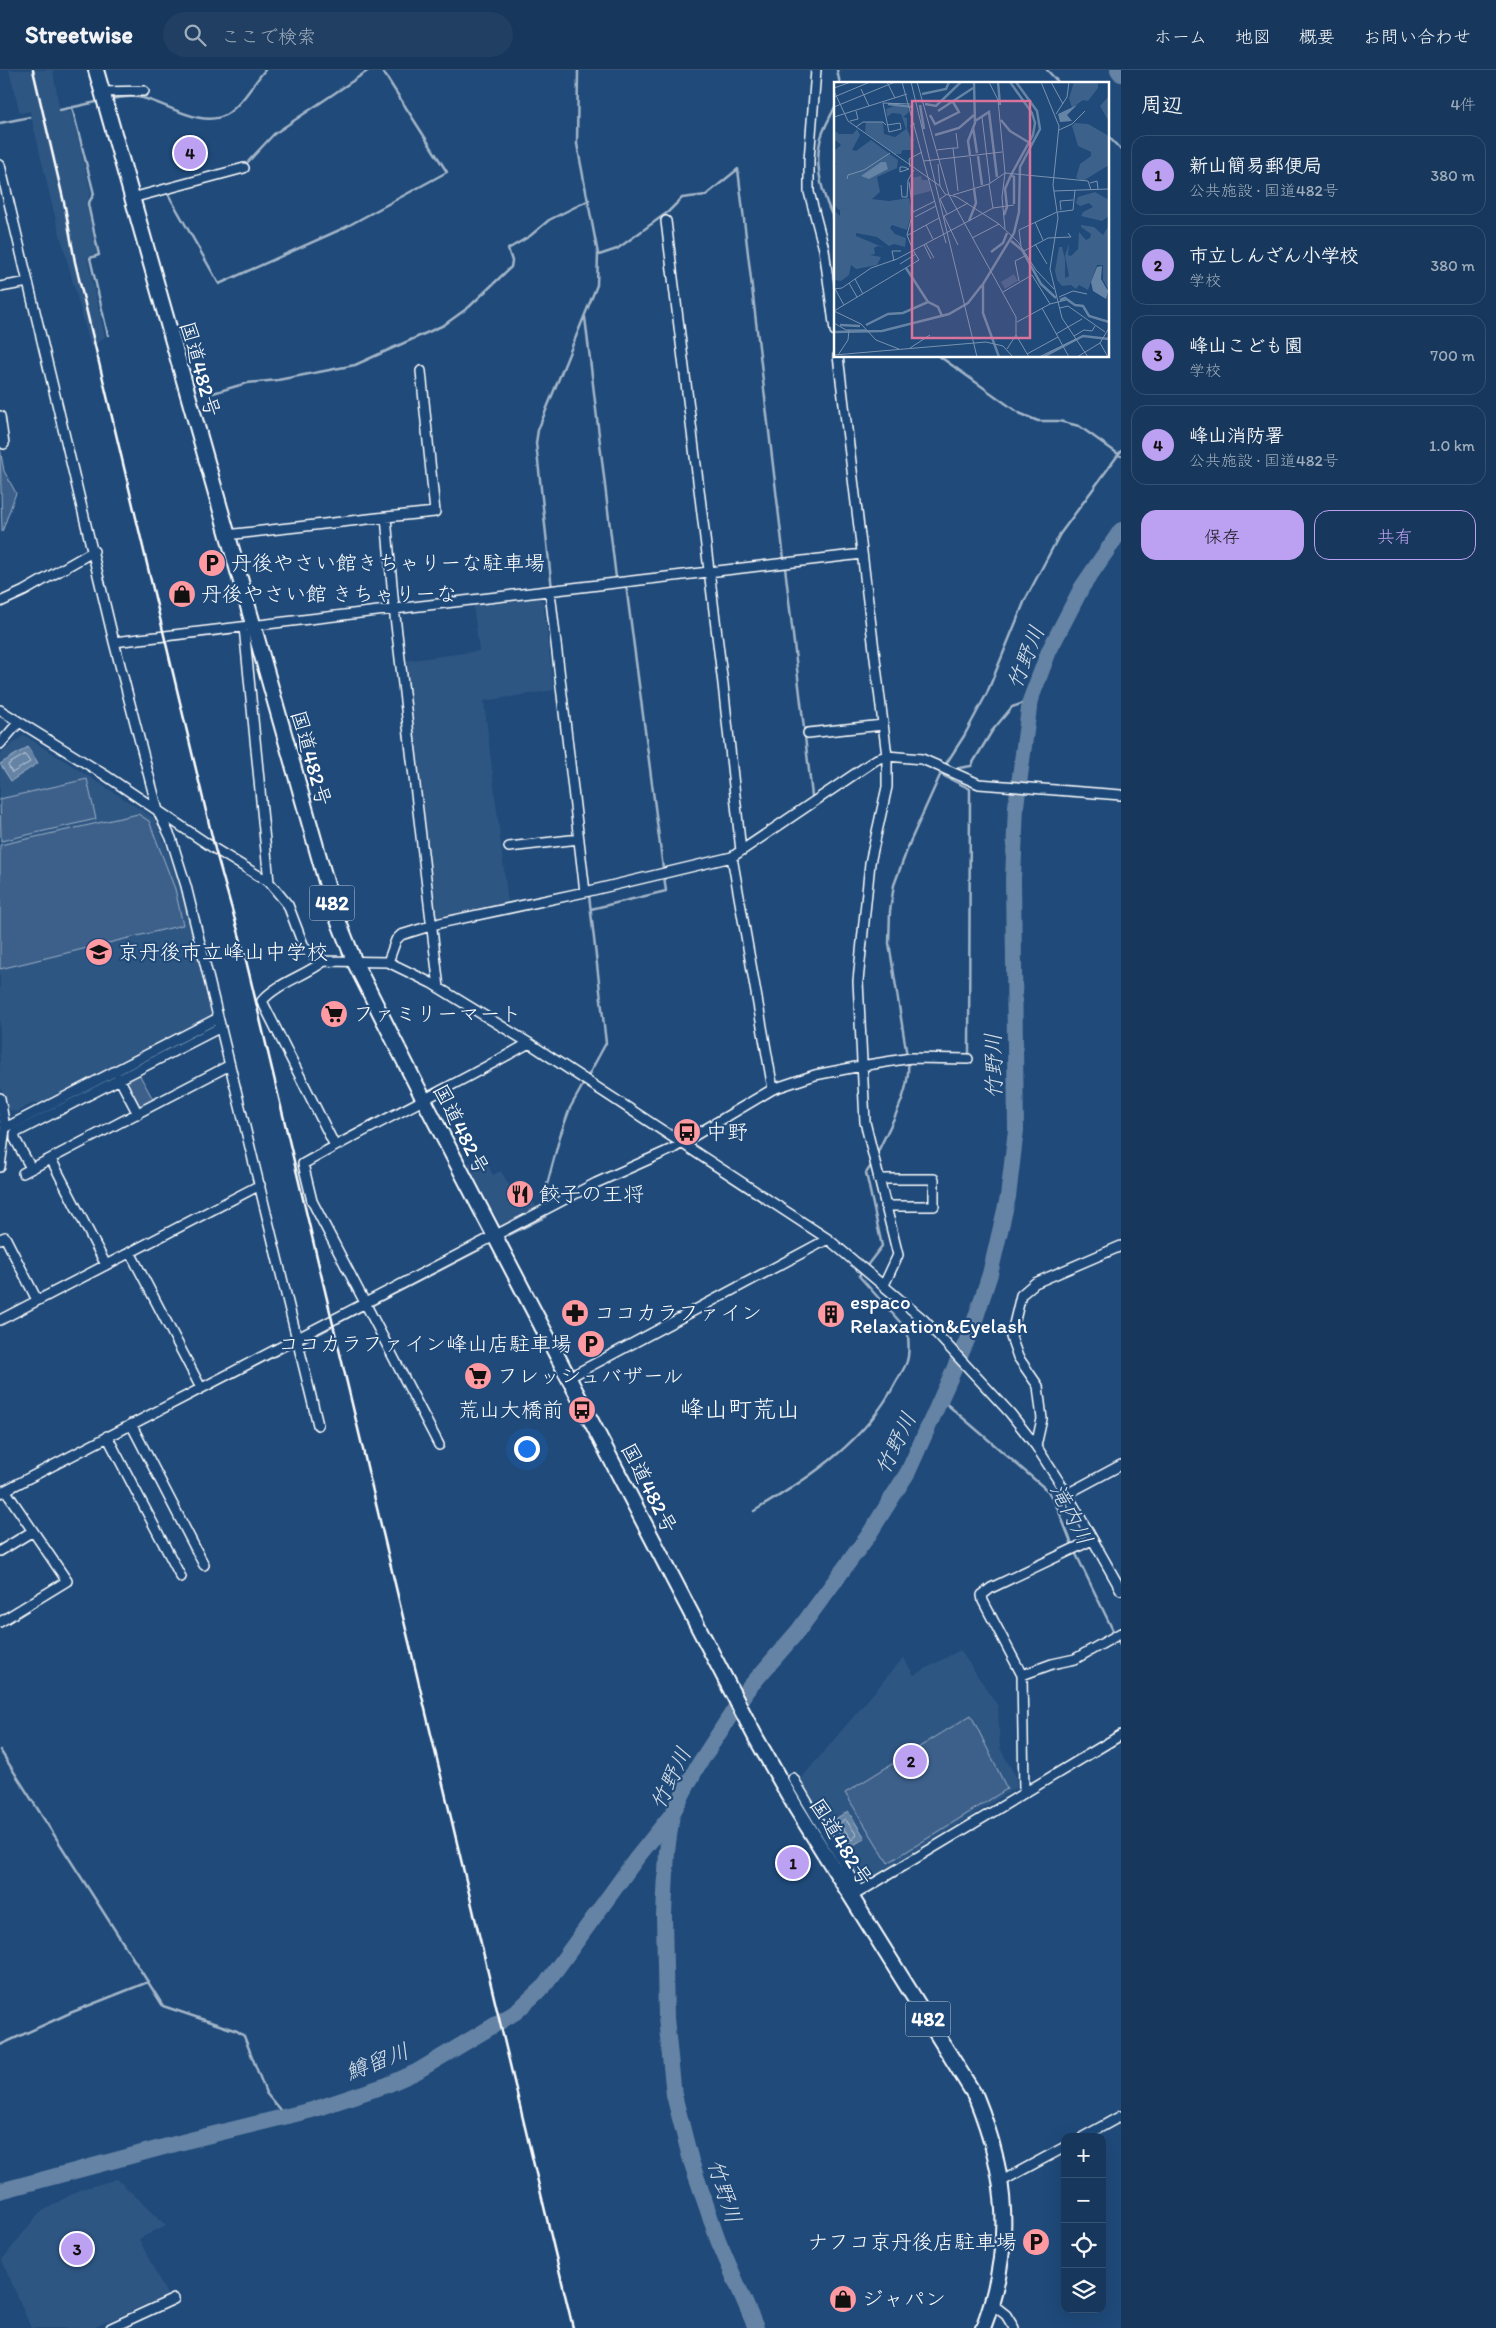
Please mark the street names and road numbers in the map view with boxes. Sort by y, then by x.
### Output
street label: 国道482号 [175,318,226,419]
street label: 国道482号 [286,707,337,808]
road number: 482 [310,886,354,920]
street label: 国道482号 [428,1079,495,1178]
street label: 国道482号 [616,1438,683,1537]
street label: 国道482号 [805,1793,878,1890]
road number: 482 [906,2002,950,2036]

